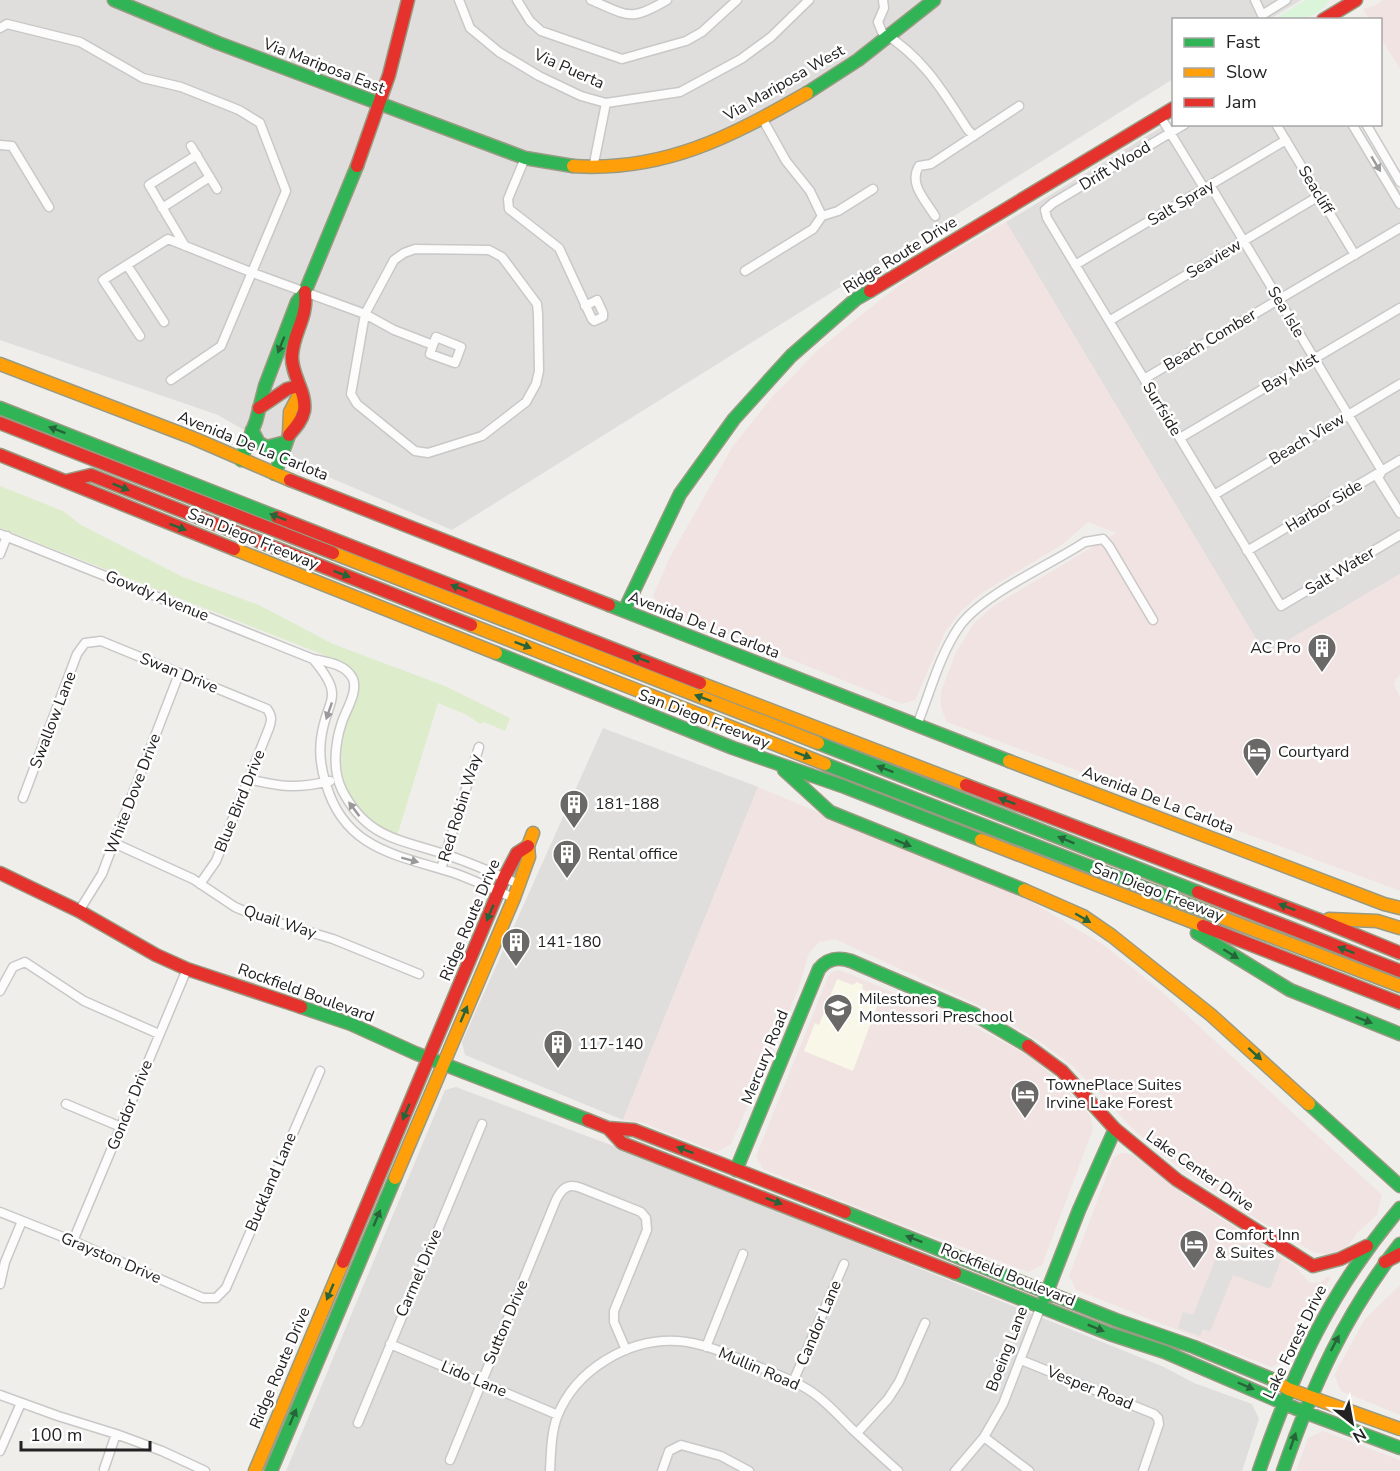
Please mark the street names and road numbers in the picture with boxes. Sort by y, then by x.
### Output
street label: Via Mariposa East [259,32,388,99]
street label: Via Mariposa West [719,39,849,127]
street label: Via Puerta [529,43,608,94]
street label: Drift Wood [1075,136,1155,196]
street label: Seacliff [1293,162,1339,219]
street label: Salt Spray [1144,174,1219,232]
street label: Ridge Route Drive [839,211,961,299]
street label: Seaview [1182,234,1246,284]
street label: Sea Isle [1262,282,1310,342]
street label: Beach Comber [1159,303,1261,376]
street label: Bay Mist [1258,347,1323,398]
street label: Surfside [1137,378,1187,440]
street label: Avenida De La Carlota [174,406,332,486]
street label: Beach View [1265,407,1350,470]
street label: Harbor Side [1282,474,1366,538]
street label: San Diego Freeway [184,503,322,576]
street label: Salt Water [1301,541,1379,600]
street label: Gowdy Avenue [102,565,212,627]
street label: Avenida De La Carlota [625,586,783,664]
street label: Swan Drive [137,647,221,699]
street label: Swallow Lane [24,668,82,772]
street label: San Diego Freeway [635,684,774,754]
street label: White Dove Drive [100,730,166,858]
street label: Blue Bird Drive [209,746,271,856]
street label: Red Robin Way [433,751,487,865]
street label: Avenida De La Carlota [1079,761,1237,839]
street label: Ridge Route Drive [434,856,506,984]
street label: San Diego Freeway [1089,857,1228,927]
street label: Quail Way [241,900,320,944]
street label: Rockfield Boulevard [235,958,377,1028]
street label: Mercury Road [736,1007,794,1107]
street label: Gondor Drive [102,1057,158,1153]
street label: Lake Center Drive [1142,1126,1258,1216]
street label: Buckland Lane [240,1129,302,1235]
street label: Carmel Drive [391,1226,447,1320]
street label: Grayston Drive [57,1227,165,1289]
street label: Rockfield Boulevard [937,1238,1079,1312]
street label: Sutton Drive [478,1276,534,1368]
street label: Candor Lane [791,1277,847,1369]
street label: Lake Forest Drive [1258,1281,1332,1403]
street label: Boeing Lane [981,1303,1033,1395]
street label: Ridge Route Drive [244,1304,316,1432]
street label: Mullin Road [715,1342,803,1396]
street label: Lido Lane [438,1355,510,1403]
street label: Vesper Road [1043,1360,1136,1415]

